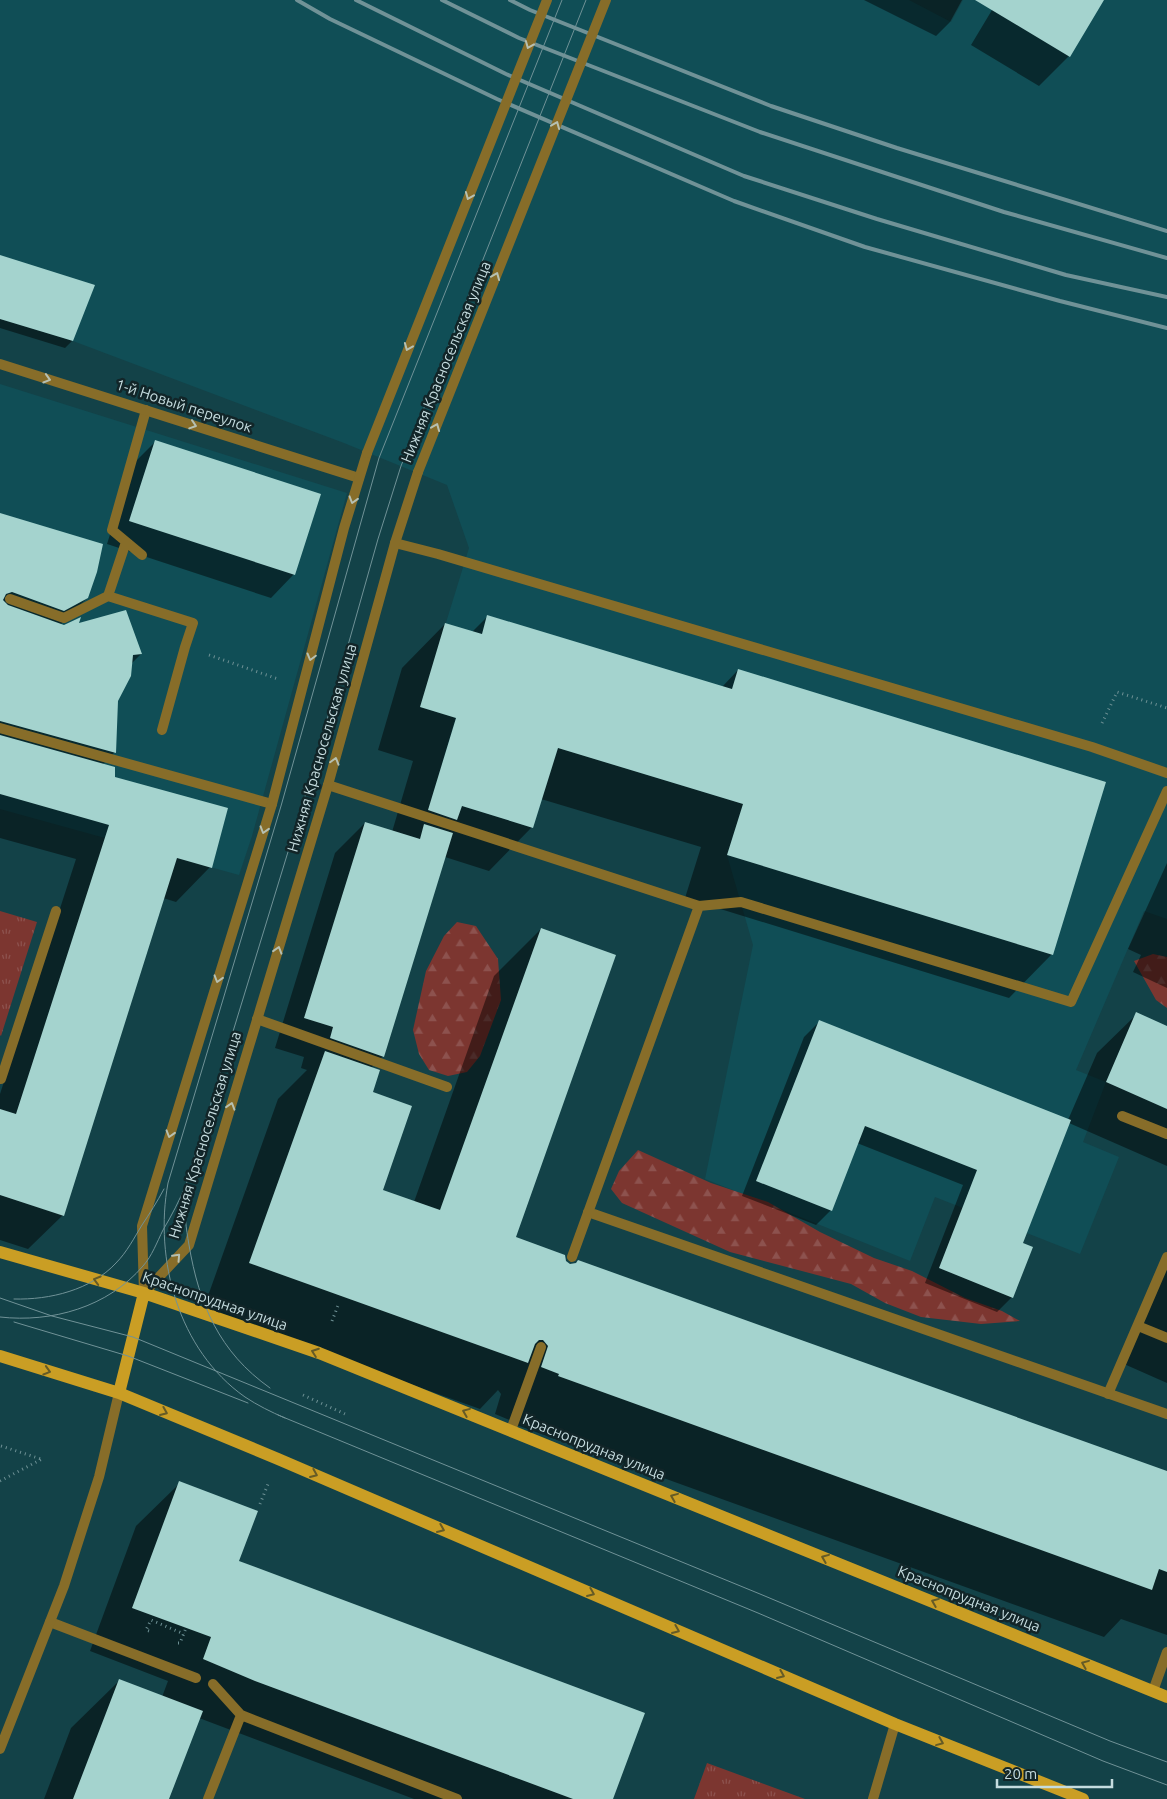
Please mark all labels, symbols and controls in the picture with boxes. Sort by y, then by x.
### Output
one-way arrow [524,40,535,49]
one-way arrow [550,121,561,130]
one-way arrow [464,191,475,200]
street label: Нижняя Красносельская улица [397,259,494,465]
one-way arrow [490,272,500,281]
one-way arrow [404,342,415,351]
one-way arrow [42,373,50,383]
street label: 1-й Новый переулок [114,375,255,436]
one-way arrow [188,419,196,429]
one-way arrow [430,423,440,432]
one-way arrow [348,495,358,503]
street label: Нижняя Красносельская улица [284,642,359,854]
one-way arrow [306,652,316,660]
one-way arrow [329,758,339,766]
one-way arrow [259,826,269,834]
one-way arrow [273,947,283,955]
one-way arrow [214,974,224,982]
street label: Нижняя Красносельская улица [165,1029,244,1240]
one-way arrow [225,1102,235,1110]
one-way arrow [166,1129,176,1137]
one-way arrow [171,1254,180,1263]
street label: Краснопрудная улица [140,1268,290,1333]
one-way arrow [93,1275,102,1286]
one-way arrow [311,1348,320,1358]
one-way arrow [42,1365,50,1375]
one-way arrow [159,1405,168,1416]
one-way arrow [462,1408,471,1418]
street label: Краснопрудная улица [520,1410,668,1483]
one-way arrow [309,1468,318,1479]
one-way arrow [670,1492,679,1503]
one-way arrow [436,1522,445,1533]
one-way arrow [821,1553,830,1564]
street label: Краснопрудная улица [895,1562,1043,1635]
one-way arrow [586,1587,595,1597]
one-way arrow [931,1598,940,1609]
one-way arrow [671,1623,680,1634]
one-way arrow [1081,1660,1090,1670]
one-way arrow [776,1668,785,1679]
one-way arrow [936,1736,944,1746]
scale bar [997,1756,1112,1788]
text: 20 m [1004,1765,1037,1782]

